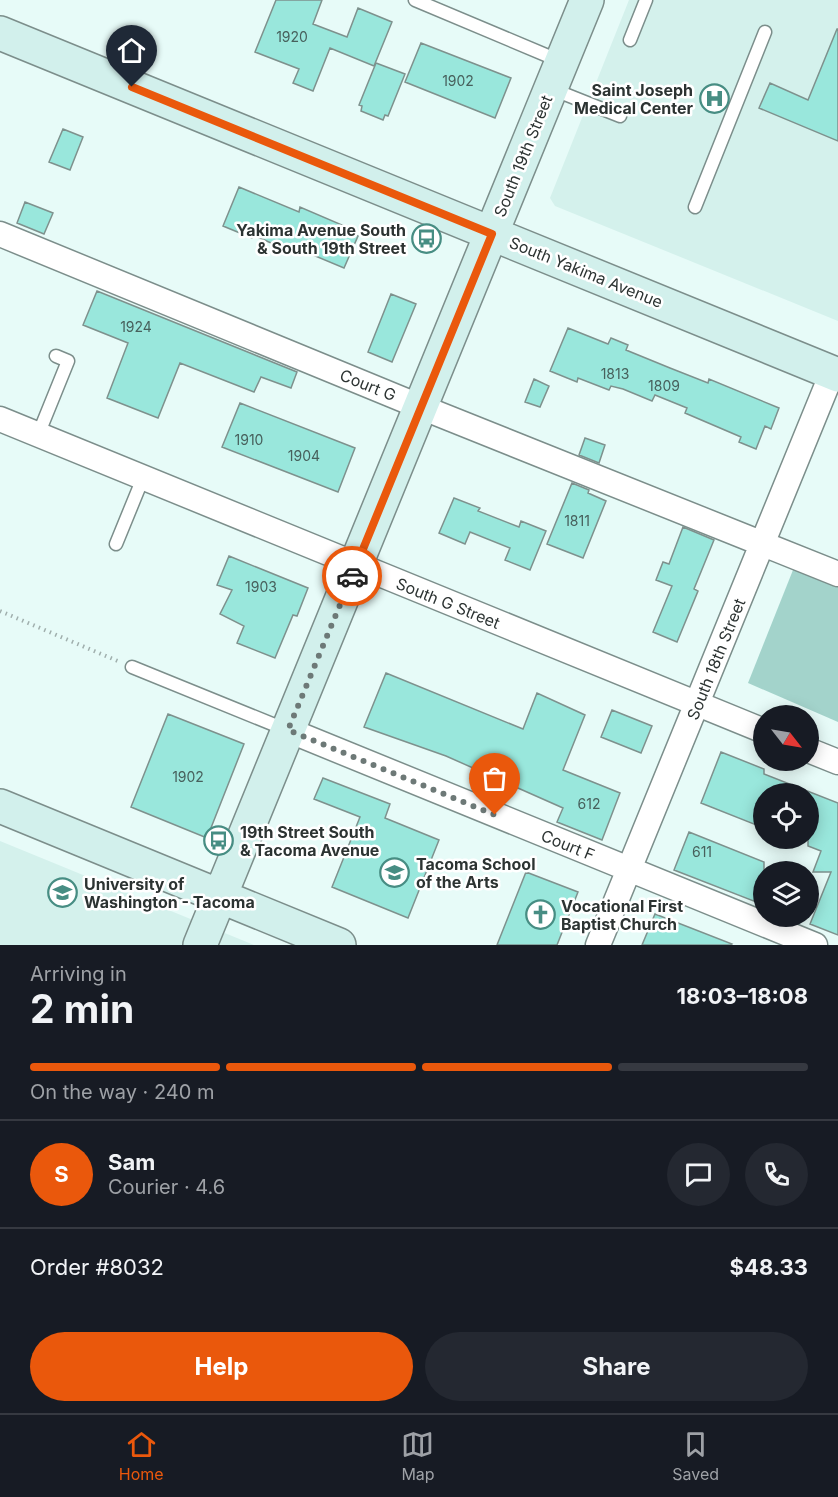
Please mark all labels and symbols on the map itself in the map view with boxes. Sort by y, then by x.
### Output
pin [106,25,157,87]
house number: 1920 [276,28,308,45]
house number: 1902 [442,72,474,89]
place label: Saint Joseph Medical Center [574,80,693,118]
hospital icon: Saint Joseph Medical Center [698,83,730,115]
street label: South 19th Street [489,92,557,220]
place label: Yakima Avenue South & South 19th Street [236,220,406,258]
bus stop icon: Yakima Avenue South & South 19th Street [411,223,443,255]
street label: South Yakima Avenue [506,232,666,312]
house number: 1924 [120,318,152,335]
street label: Court G [337,365,399,405]
house number: 1813 [601,365,629,382]
house number: 1809 [648,377,680,394]
house number: 1910 [235,431,263,448]
house number: 1904 [288,447,320,464]
house number: 1811 [564,512,590,529]
courier [322,546,382,606]
street label: South G Street [393,573,503,633]
house number: 1903 [245,578,277,595]
street label: South 18th Street [683,595,749,723]
north arrow [753,705,819,771]
pin [469,753,520,815]
house number: 1902 [172,768,204,785]
house number: 612 [578,795,600,812]
place label: 19th Street South & Tacoma Avenue [240,822,379,860]
bus stop icon: 19th Street South & Tacoma Avenue [203,825,235,857]
street label: Court F [538,825,598,865]
house number: 611 [692,843,712,860]
place label: Tacoma School of the Arts [416,854,536,892]
school or university icon: Tacoma School of the Arts [379,857,411,889]
place label: University of Washington - Tacoma [84,874,255,912]
school or university icon: University of Washington - Tacoma [47,877,79,909]
place label: Vocational First Baptist Church [561,896,683,934]
church icon: Vocational First Baptist Church [524,899,556,931]

